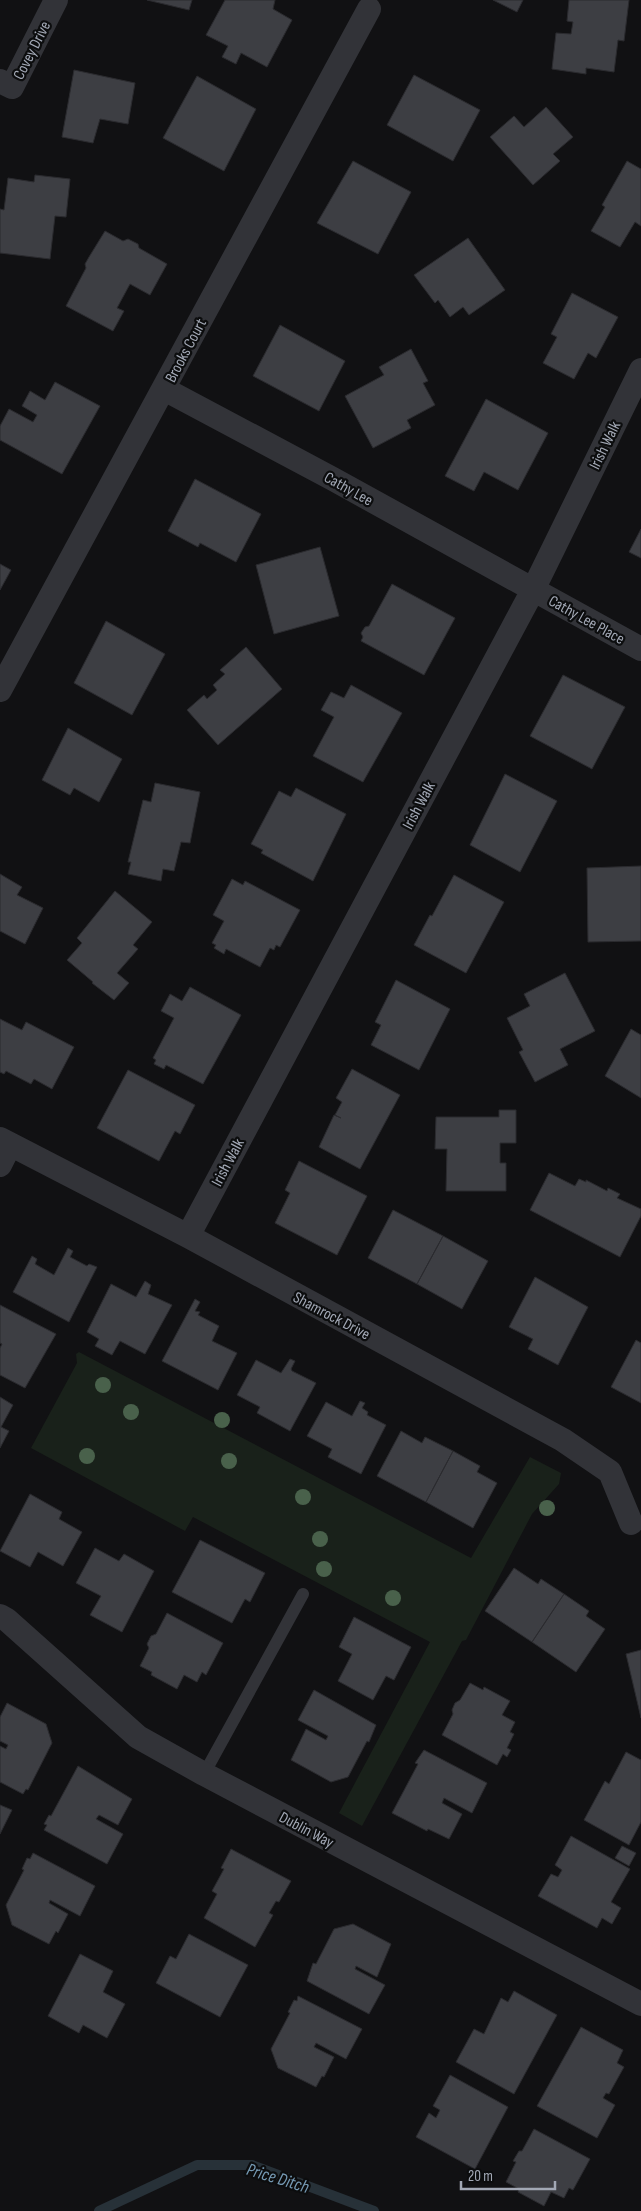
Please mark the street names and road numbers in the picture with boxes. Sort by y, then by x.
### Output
street label: Covey Drive [10,18,55,83]
street label: Brooks Court [162,315,211,386]
street label: Irish Walk [586,418,625,473]
street label: Cathy Lee [321,468,376,510]
street label: Cathy Lee Place [545,592,628,649]
street label: Irish Walk [399,779,440,833]
street label: Irish Walk [208,1136,249,1190]
street label: Shamrock Drive [290,1288,373,1344]
street label: Dublin Way [276,1808,337,1853]

